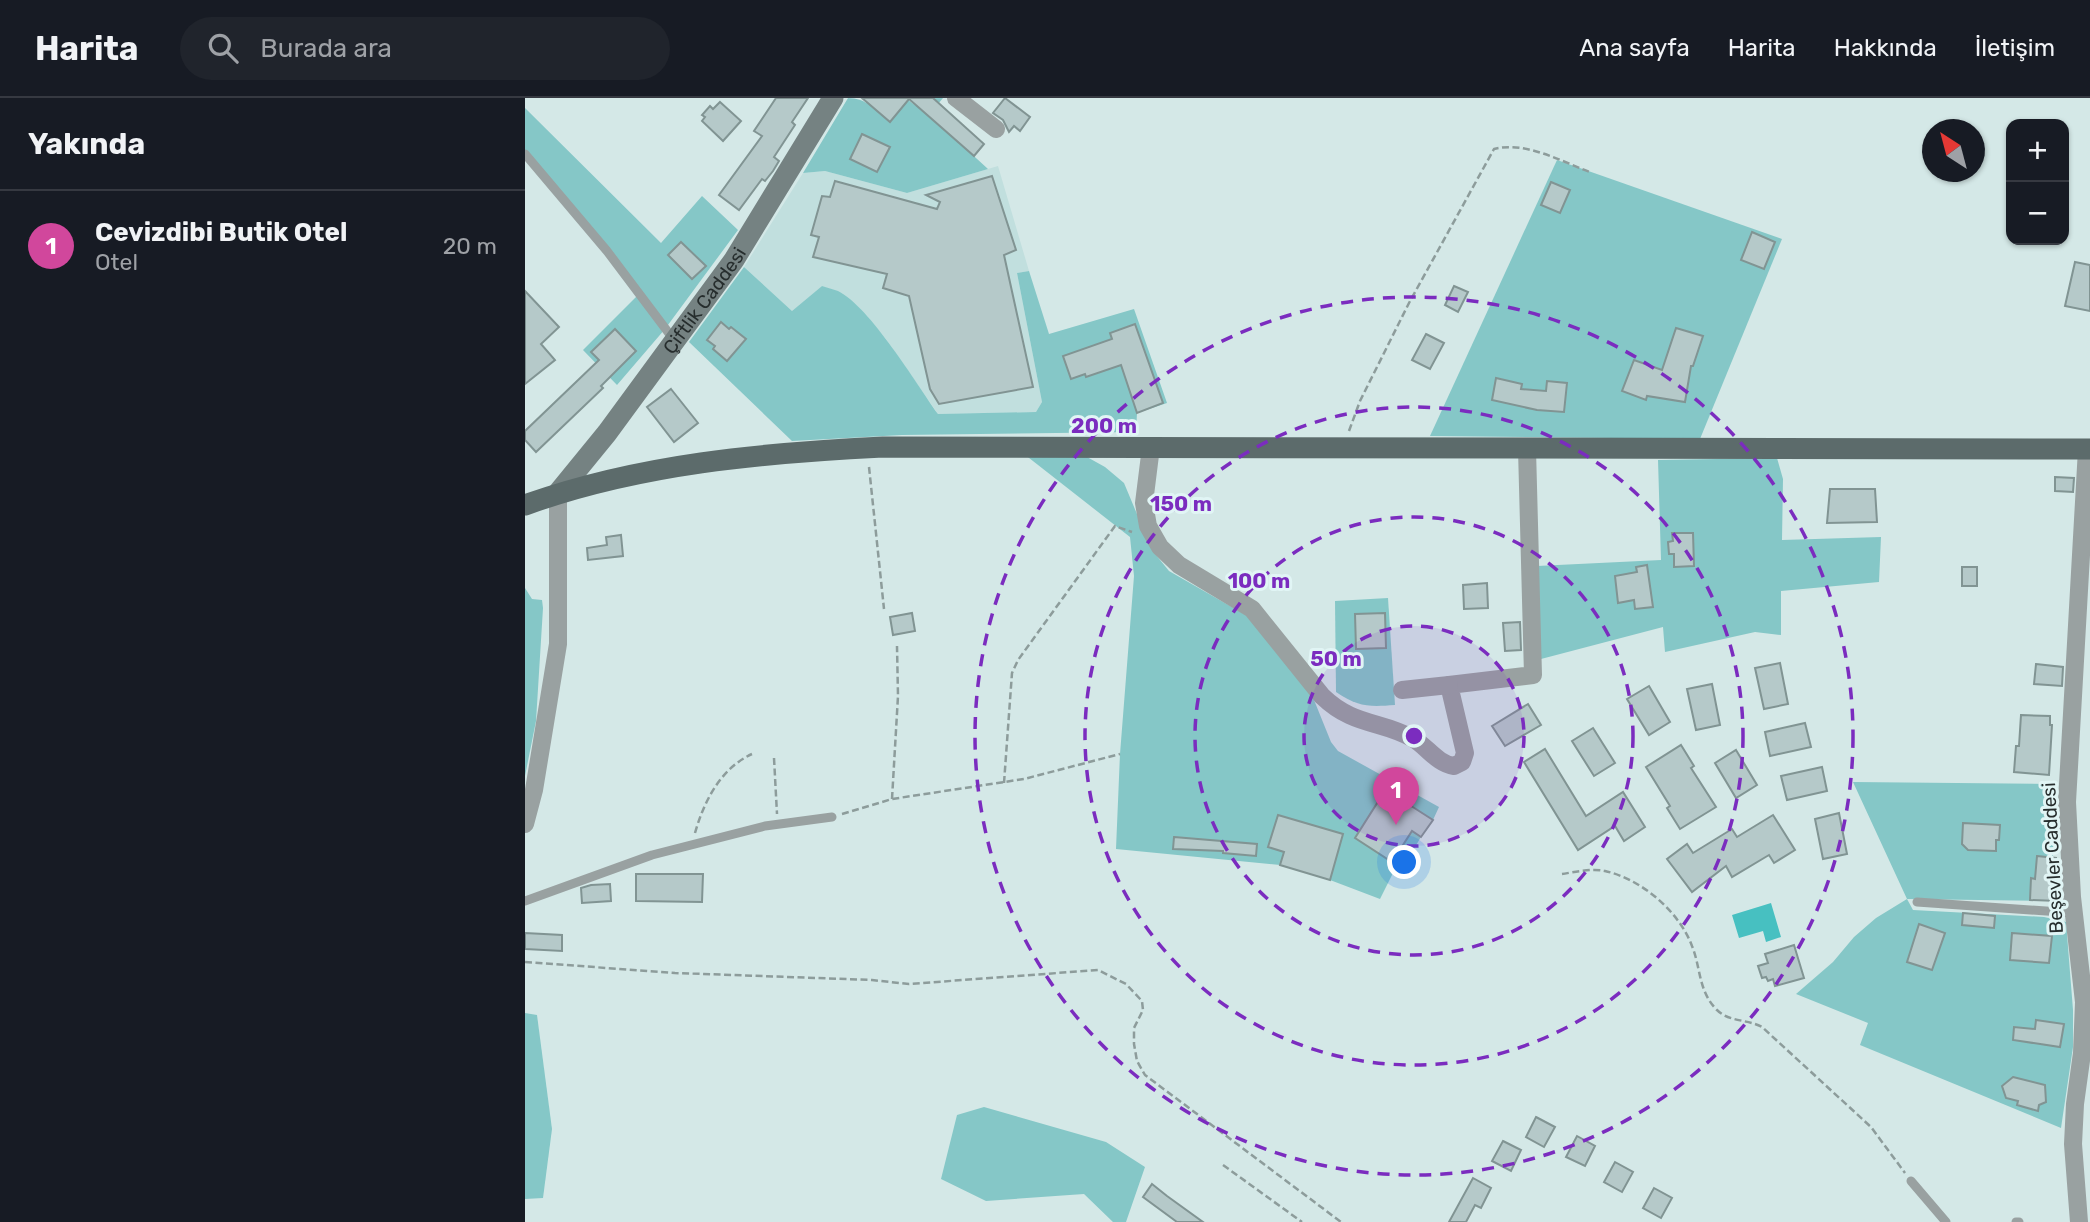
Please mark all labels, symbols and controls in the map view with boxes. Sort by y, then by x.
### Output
search box [180,17,670,80]
text: Harita [35,29,138,68]
icon: search [204,29,242,67]
text: Burada ara [260,33,392,64]
text: Ana sayfa [1579,34,1690,62]
text: Harita [1728,34,1796,62]
text: Hakkında [1834,34,1937,62]
text: İletişim [1975,34,2055,62]
north arrow [1922,119,1985,182]
map controls [2006,119,2069,245]
button: + [2006,119,2069,182]
text: Yakında [28,126,145,162]
button: − [2006,182,2069,245]
text: Cevizdibi Butik Otel [95,217,347,248]
text: 1 [45,232,57,260]
text: 20 m [443,232,497,260]
street label: Çiftlik Caddesi [658,243,751,358]
text: Otel [95,248,138,276]
text: 200 m [1071,413,1137,438]
text: 150 m [1150,491,1212,516]
text: 100 m [1228,568,1290,593]
text: 50 m [1310,646,1362,671]
centre of rings [1402,724,1426,748]
pin: 1 [1373,767,1419,825]
street label: Beşevler Caddesi [2037,782,2068,934]
your location [1387,845,1421,879]

